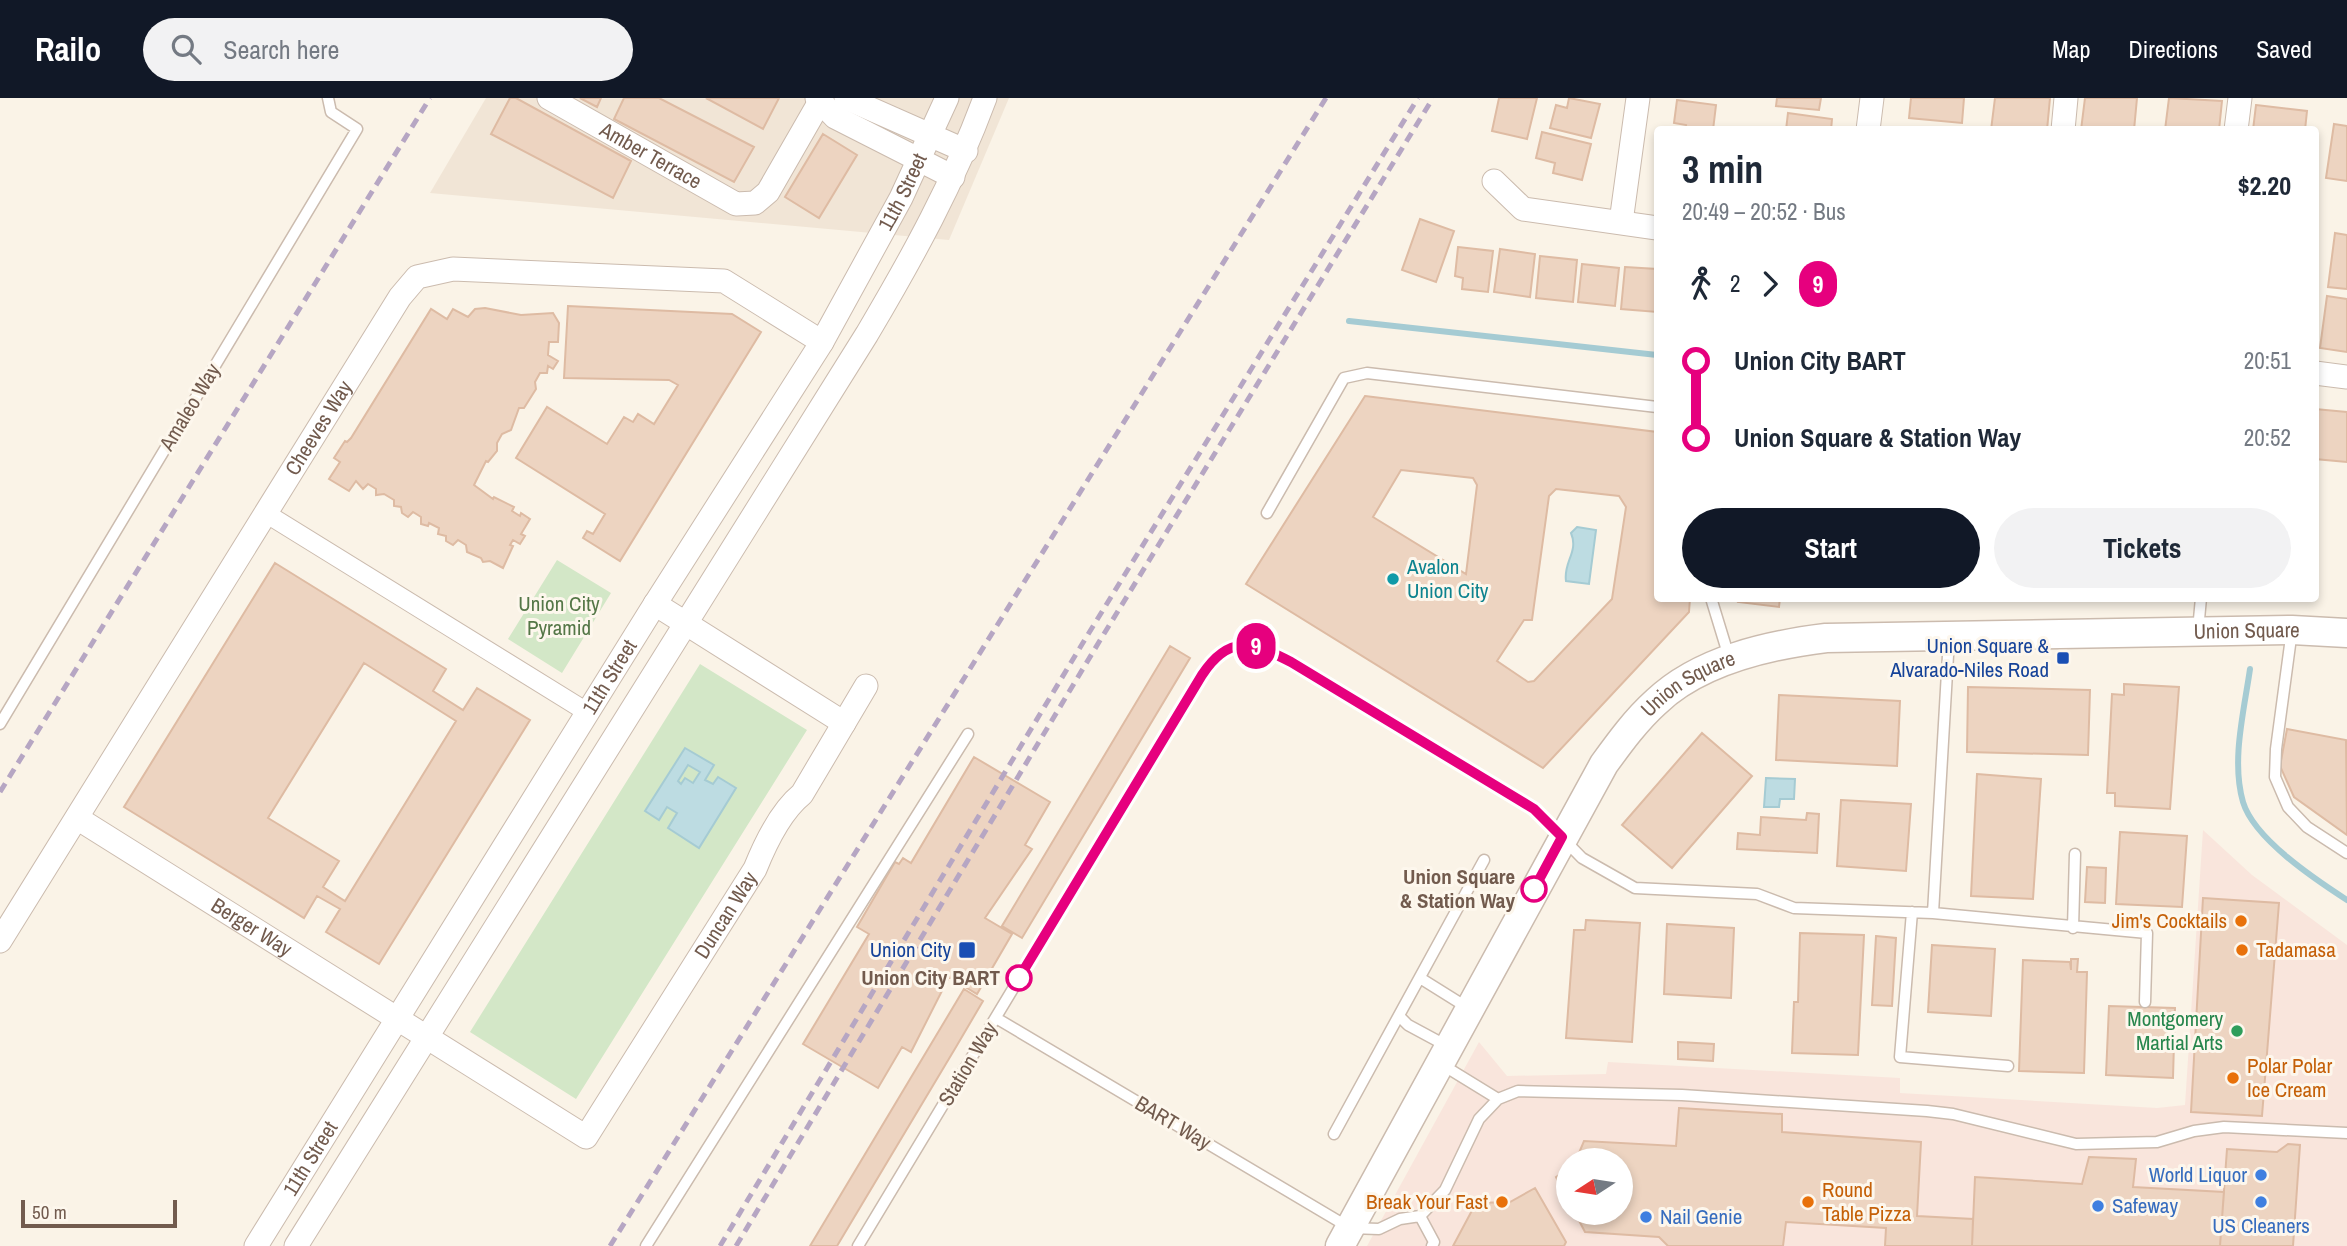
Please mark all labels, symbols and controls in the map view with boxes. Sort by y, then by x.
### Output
search box [143,18,633,81]
text: Railo [35,27,101,71]
icon: search [167,30,205,68]
text: Search here [223,32,339,67]
text: Map [2052,33,2090,65]
text: Directions [2128,33,2218,65]
text: Saved [2256,33,2312,65]
street label: Amber Terrace [594,114,707,196]
text: 3 min [1682,144,1763,195]
street label: 11th Street [871,148,934,236]
text: $2.20 [2238,168,2291,203]
text: 20:49 – 20:52 · Bus [1682,196,1846,227]
icon: walk [1682,265,1720,303]
icon: forward [1751,265,1789,303]
text: 2 [1730,268,1741,299]
text: 9 [1813,268,1823,300]
text: Union City BART [1734,343,1906,378]
text: 20:51 [2244,345,2291,376]
street label: Amaleo Way [152,357,227,457]
street label: Cheeves Way [278,374,359,481]
text: Union Square & Station Way [1734,420,2021,455]
text: 20:52 [2244,422,2291,453]
button: Start [1682,508,1980,588]
button: Tickets [1994,508,2291,588]
place label: Avalon Union City [1406,552,1489,605]
marker: Avalon Union City [1385,571,1401,587]
park label: Union City Pyramid [518,589,600,642]
street label: Union Square [2193,615,2301,646]
line badge: 9 [1233,623,1279,669]
text: 9 [1251,630,1261,662]
place label: Union Square & Alvarado-Niles Road [1889,631,2050,684]
street label: 11th Street [575,634,644,720]
street label: Union Square [1634,643,1739,723]
marker: Union Square & Alvarado-Niles Road [2055,650,2071,666]
place label: Union Square & Station Way [1400,862,1515,915]
street label: Duncan Way [687,865,764,964]
marker: Union Square & Station Way [1521,876,1547,902]
street label: Berger Way [206,891,298,963]
place label: Jim's Cocktails [2112,906,2227,935]
marker: Jim's Cocktails [2233,913,2249,929]
place label: Union City [870,935,951,964]
place label: Tadamasa [2256,935,2336,964]
marker: Union City [957,940,977,960]
marker: Tadamasa [2234,942,2250,958]
place label: Union City BART [861,963,1000,992]
marker: Union City BART [1006,965,1032,991]
place label: Montgomery Martial Arts [2127,1004,2223,1057]
street label: Station Way [931,1016,1004,1111]
marker: Montgomery Martial Arts [2229,1023,2245,1039]
place label: Polar Polar Ice Cream [2247,1051,2332,1104]
marker: Polar Polar Ice Cream [2225,1070,2241,1086]
street label: BART Way [1130,1089,1217,1157]
street label: 11th Street [276,1115,344,1201]
north arrow [1556,1148,1633,1225]
map controls [1556,1148,1633,1225]
place label: World Liquor [2149,1160,2247,1189]
marker: World Liquor [2253,1167,2269,1183]
place label: Round Table Pizza [1822,1175,1912,1228]
place label: Break Your Fast [1366,1187,1488,1216]
place label: Safeway [2112,1191,2178,1220]
marker: Break Your Fast [1494,1194,1510,1210]
marker: Round Table Pizza [1800,1194,1816,1210]
marker: US Cleaners [2253,1194,2269,1210]
scale bar [21,1197,177,1229]
marker: Safeway [2090,1198,2106,1214]
text: 50 m [32,1199,67,1225]
place label: Nail Genie [1660,1202,1742,1231]
marker: Nail Genie [1638,1209,1654,1225]
place label: US Cleaners [2212,1211,2310,1240]

